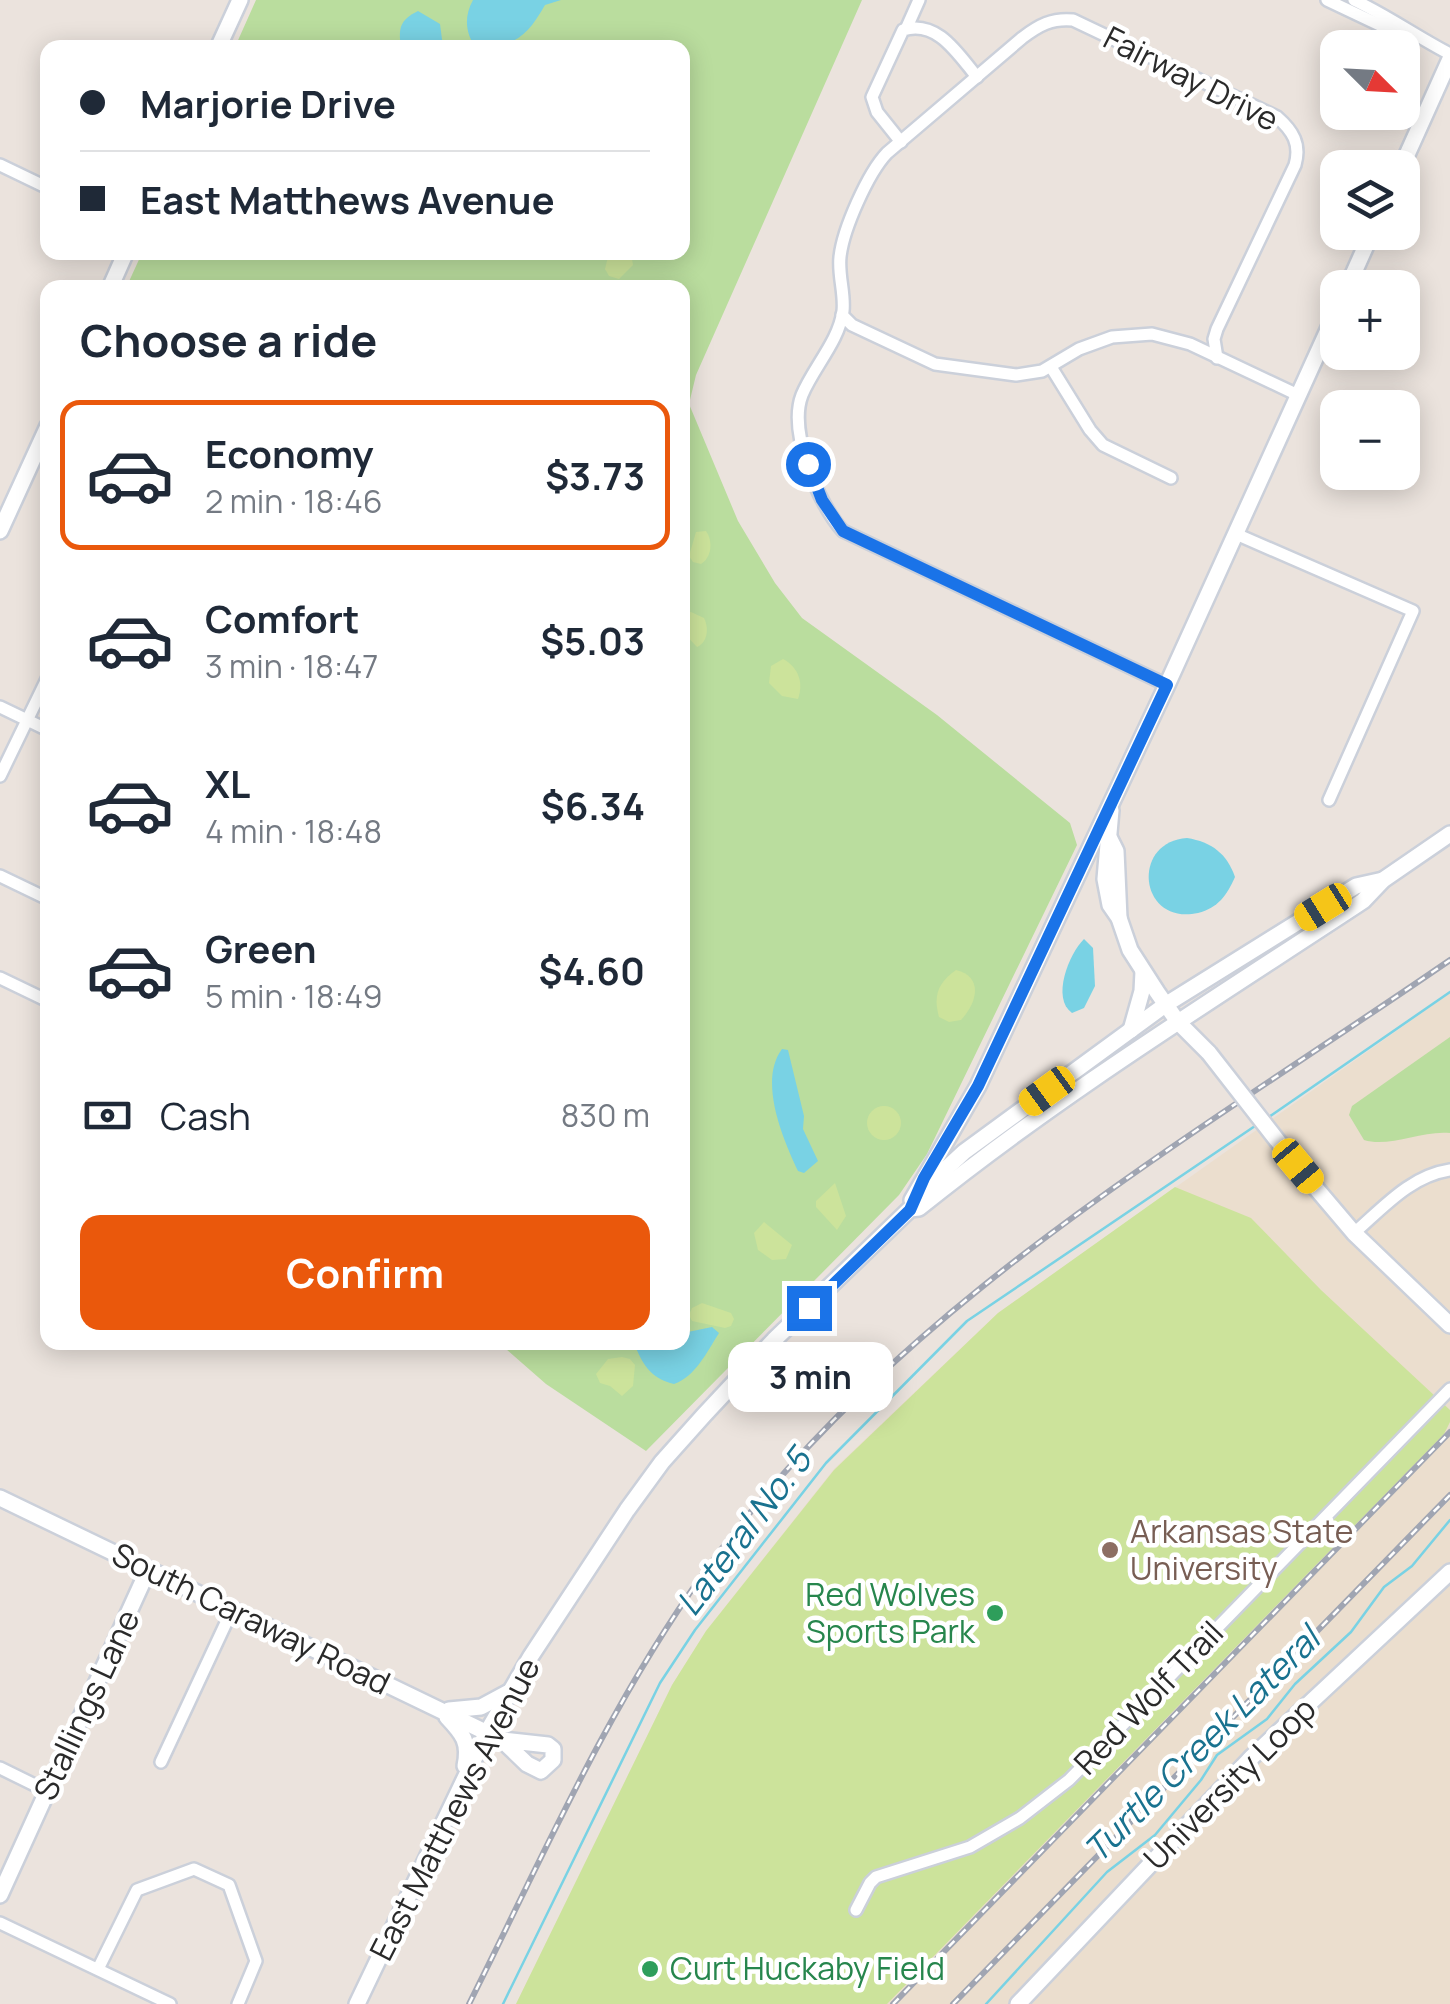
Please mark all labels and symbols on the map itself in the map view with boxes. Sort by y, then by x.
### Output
street label: Fairway Drive [1096,15,1286,141]
north arrow [1320,30,1420,130]
route start [786,442,831,487]
car [1290,878,1356,936]
car [1014,1061,1080,1121]
car [1267,1133,1329,1199]
route end [787,1286,832,1331]
callout: 3 min [726,1343,892,1413]
water label: Lateral No. 5 [665,1436,824,1625]
place label: Arkansas State University [1130,1509,1353,1590]
street label: South Caraway Road [105,1532,398,1705]
marker: Arkansas State University [1099,1539,1121,1561]
place label: Red Wolves Sports Park [805,1572,976,1653]
street label: Stallings Lane [23,1602,149,1807]
marker: Red Wolves Sports Park [984,1602,1006,1624]
street label: Red Wolf Trail [1064,1611,1233,1784]
water label: Turtle Creek Lateral [1073,1613,1332,1873]
street label: East Matthews Avenue [359,1650,550,1967]
street label: University Loop [1133,1687,1325,1879]
place label: Curt Huckaby Field [670,1946,945,1990]
marker: Curt Huckaby Field [639,1958,661,1980]

